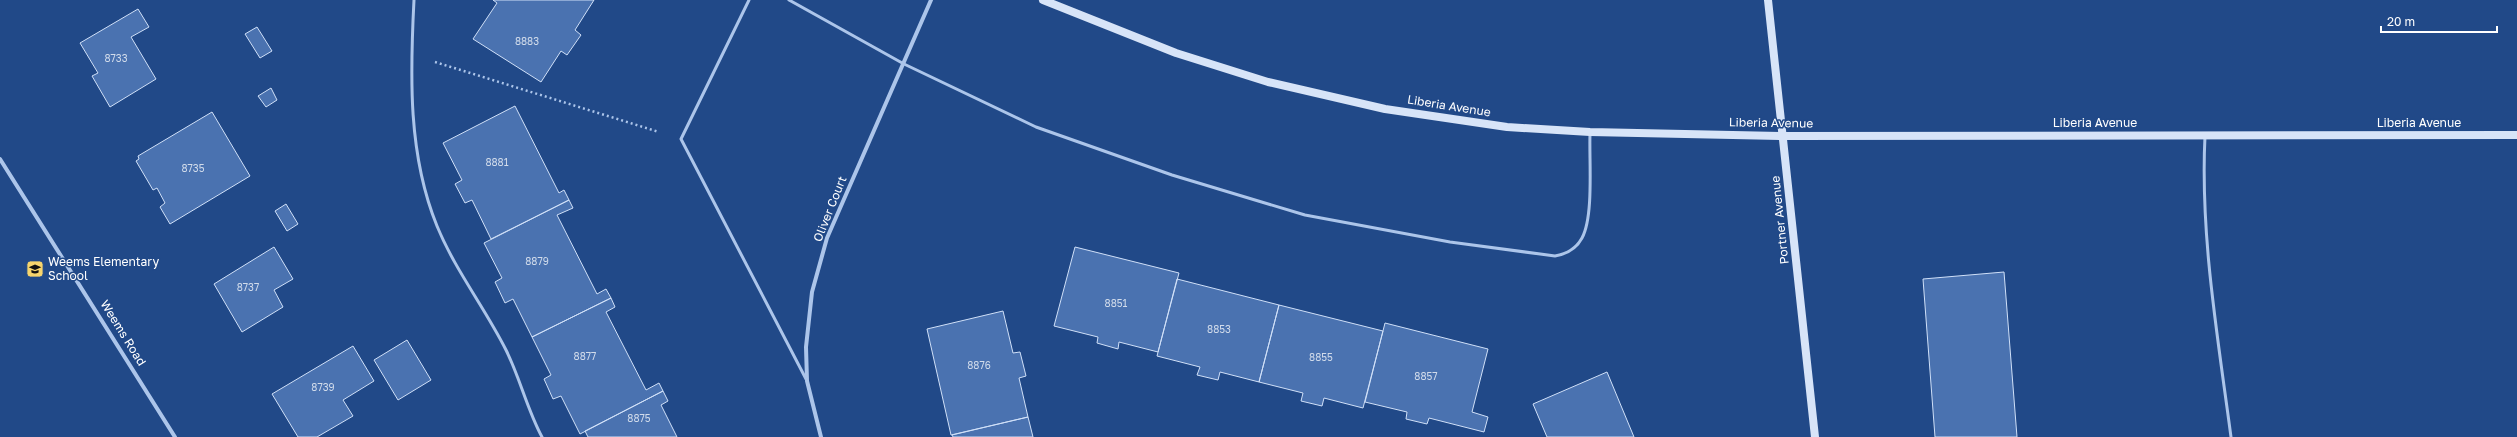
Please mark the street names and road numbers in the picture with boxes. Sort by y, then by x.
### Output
street label: Liberia Avenue [1406,91,1492,120]
street label: Liberia Avenue [1729,114,1813,131]
street label: Liberia Avenue [2053,115,2137,130]
street label: Liberia Avenue [2377,115,2461,130]
street label: Oliver Court [810,174,850,244]
street label: Portner Avenue [1767,175,1792,265]
street label: Weems Road [97,297,149,368]

